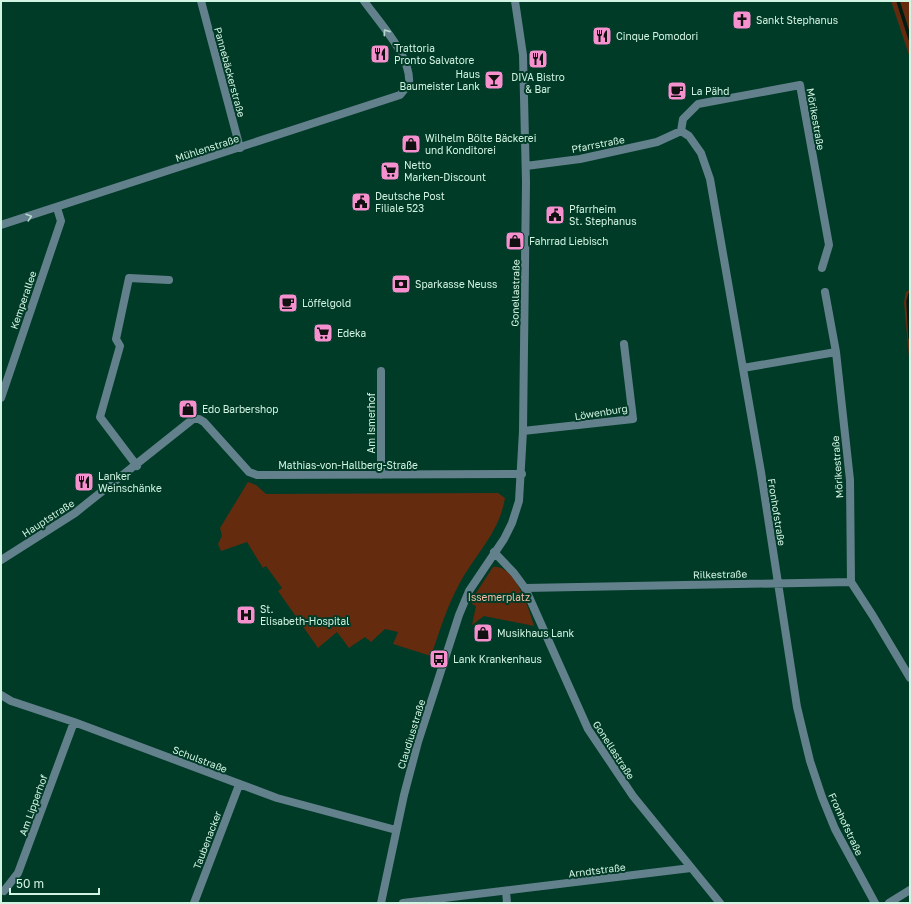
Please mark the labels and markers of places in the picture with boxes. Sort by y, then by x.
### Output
church icon: Sankt Stephanus [731,9,753,31]
place label: Sankt Stephanus [756,14,838,26]
restaurant icon: Cinque Pomodori [591,25,613,47]
place label: Cinque Pomodori [616,30,698,42]
place label: Trattoria Pronto Salvatore [394,42,475,66]
restaurant icon: Trattoria Pronto Salvatore [369,43,391,65]
restaurant icon: DIVA Bistro & Bar [527,48,549,70]
place label: Haus Baumeister Lank [400,68,480,92]
bar icon: Haus Baumeister Lank [483,69,505,91]
place label: DIVA Bistro & Bar [511,71,565,95]
cafe icon: La Pähd [666,80,688,102]
place label: La Pähd [691,85,729,97]
place label: Wilhelm Bölte Bäckerei und Konditorei [425,132,536,156]
shop icon: Wilhelm Bölte Bäckerei und Konditorei [400,133,422,155]
place label: Netto Marken-Discount [404,159,486,183]
supermarket icon: Netto Marken-Discount [379,160,401,182]
place label: Deutsche Post Filiale 523 [375,190,445,214]
public building icon: Deutsche Post Filiale 523 [350,191,372,213]
place label: Pfarrheim St. Stephanus [569,203,636,227]
public building icon: Pfarrheim St. Stephanus [544,204,566,226]
shop icon: Fahrrad Liebisch [504,230,526,252]
place label: Fahrrad Liebisch [529,235,608,247]
bank icon: Sparkasse Neuss [390,273,412,295]
place label: Sparkasse Neuss [415,278,497,290]
cafe icon: Löffelgold [277,292,299,314]
place label: Löffelgold [302,297,351,309]
supermarket icon: Edeka [312,322,334,344]
place label: Edeka [337,327,366,339]
shop icon: Edo Barbershop [177,398,199,420]
place label: Edo Barbershop [202,403,278,415]
place label: Lanker Weinschänke [98,470,162,494]
restaurant icon: Lanker Weinschänke [73,471,95,493]
place label: St. Elisabeth-Hospital [260,603,349,627]
hospital icon: St. Elisabeth-Hospital [235,604,257,626]
shop icon: Musikhaus Lank [472,622,494,644]
place label: Musikhaus Lank [497,627,575,639]
bus stop icon: Lank Krankenhaus [428,648,450,670]
place label: Lank Krankenhaus [453,653,542,665]

